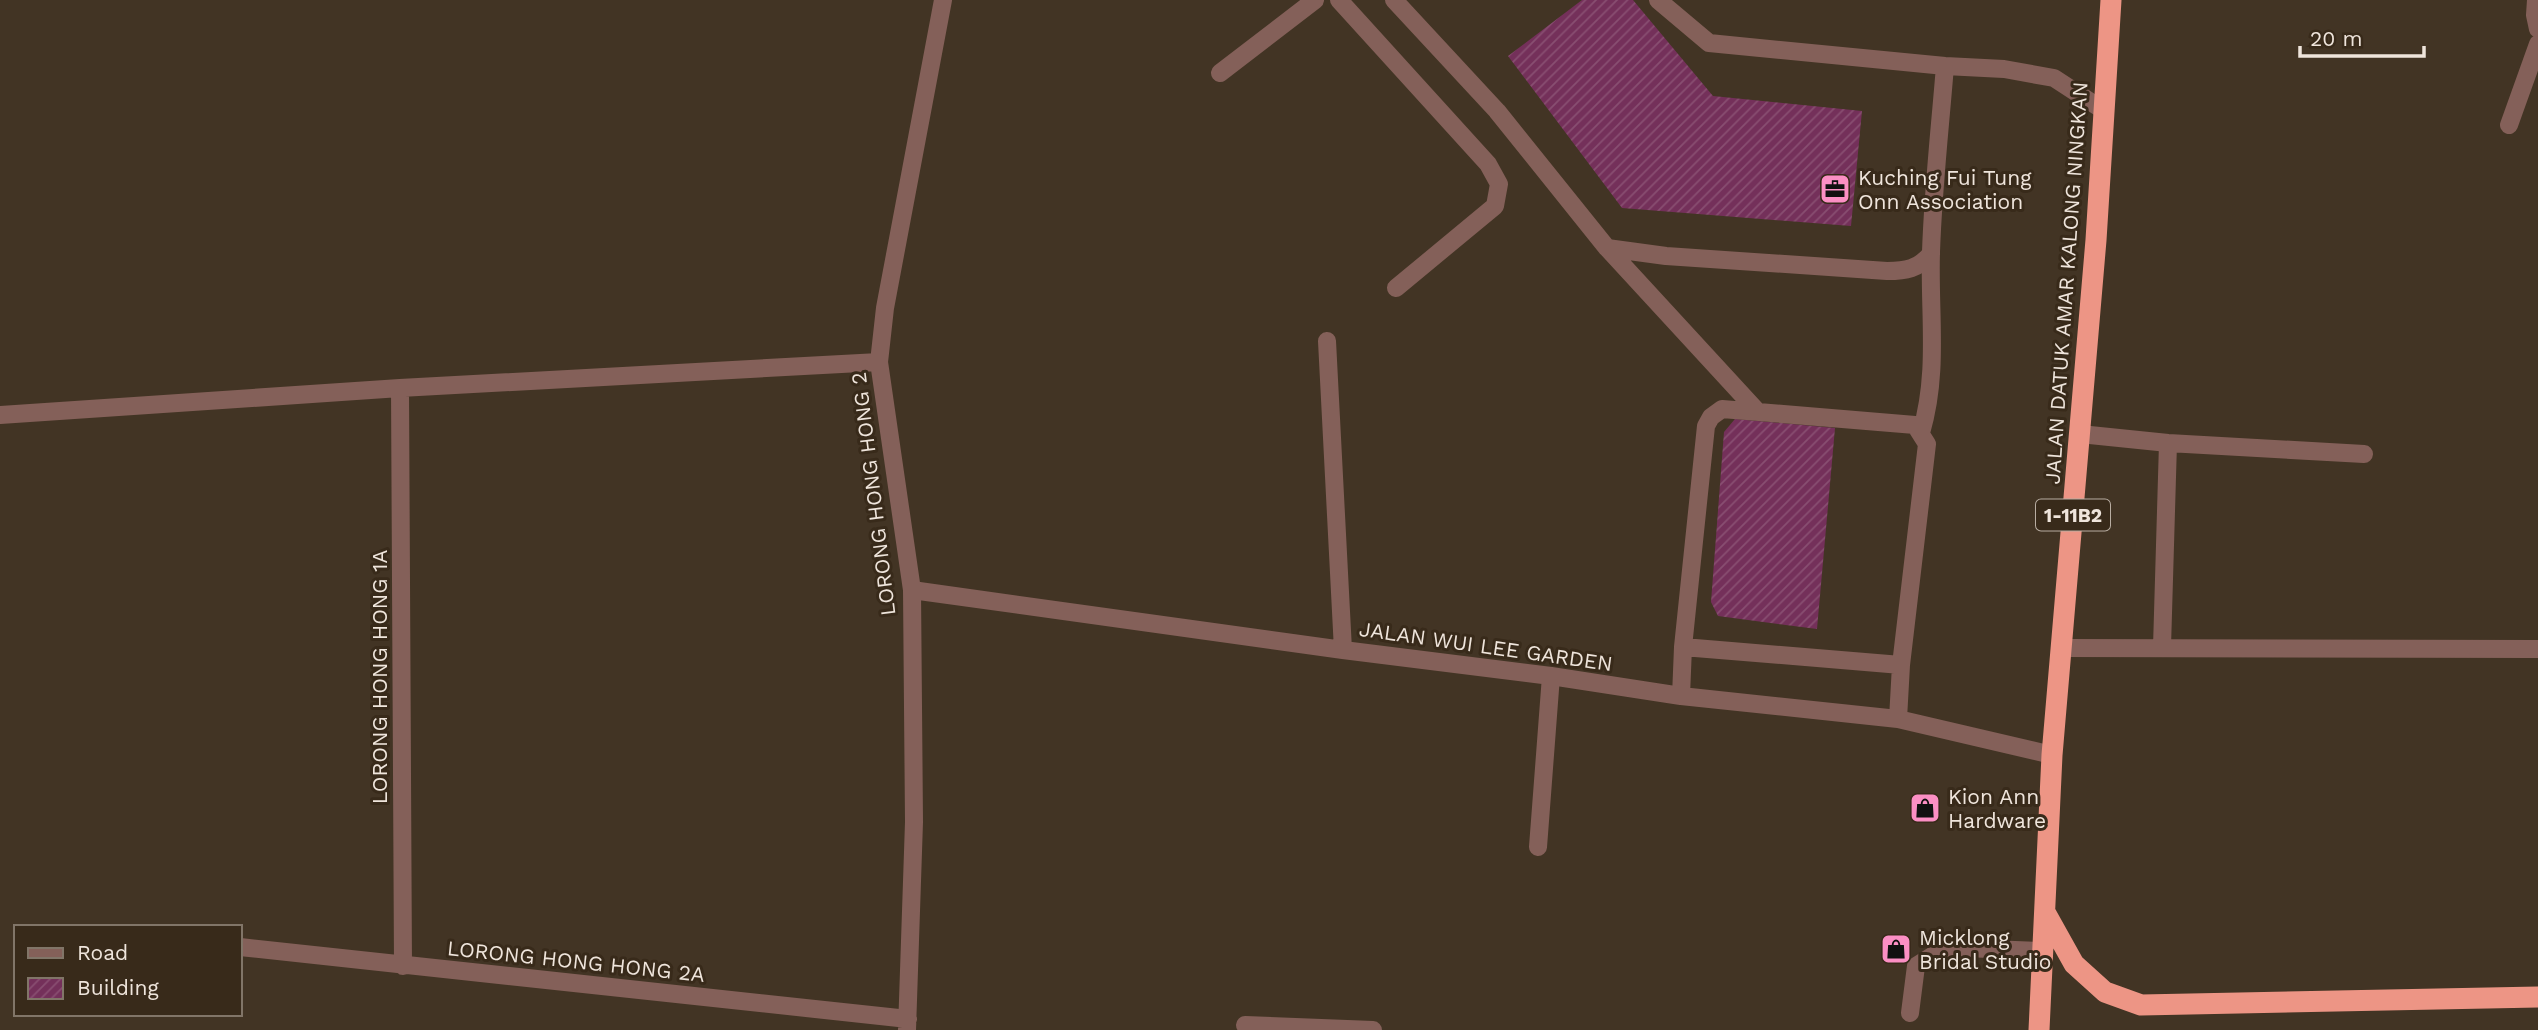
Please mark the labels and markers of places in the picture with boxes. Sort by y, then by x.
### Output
place label: Kuching Fui Tung Onn Association [1858,165,2032,214]
office icon: Kuching Fui Tung Onn Association [1818,172,1852,206]
place label: Kion Ann Hardware [1948,784,2046,833]
shop icon: Kion Ann Hardware [1908,791,1942,825]
place label: Micklong Bridal Studio [1919,925,2051,974]
shop icon: Micklong Bridal Studio [1879,932,1913,966]

